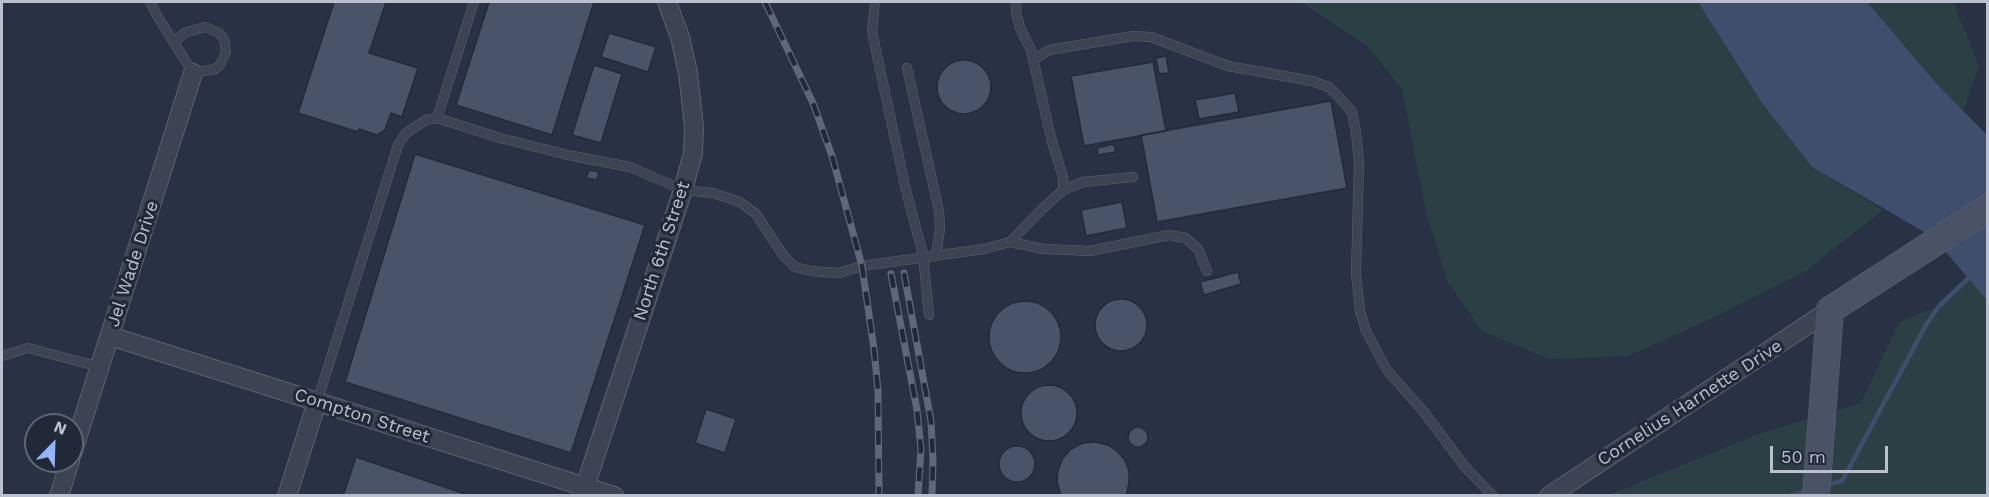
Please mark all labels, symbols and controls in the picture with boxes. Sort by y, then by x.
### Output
street label: North 6th Street [629,179,695,323]
street label: Jel Wade Drive [102,198,164,330]
street label: Cornelius Harnette Drive [1593,335,1787,471]
street label: Compton Street [292,384,432,448]
north arrow [24,413,84,473]
text: N [51,417,70,439]
scale bar [1773,434,1892,472]
text: 50 m [1781,446,1826,467]

